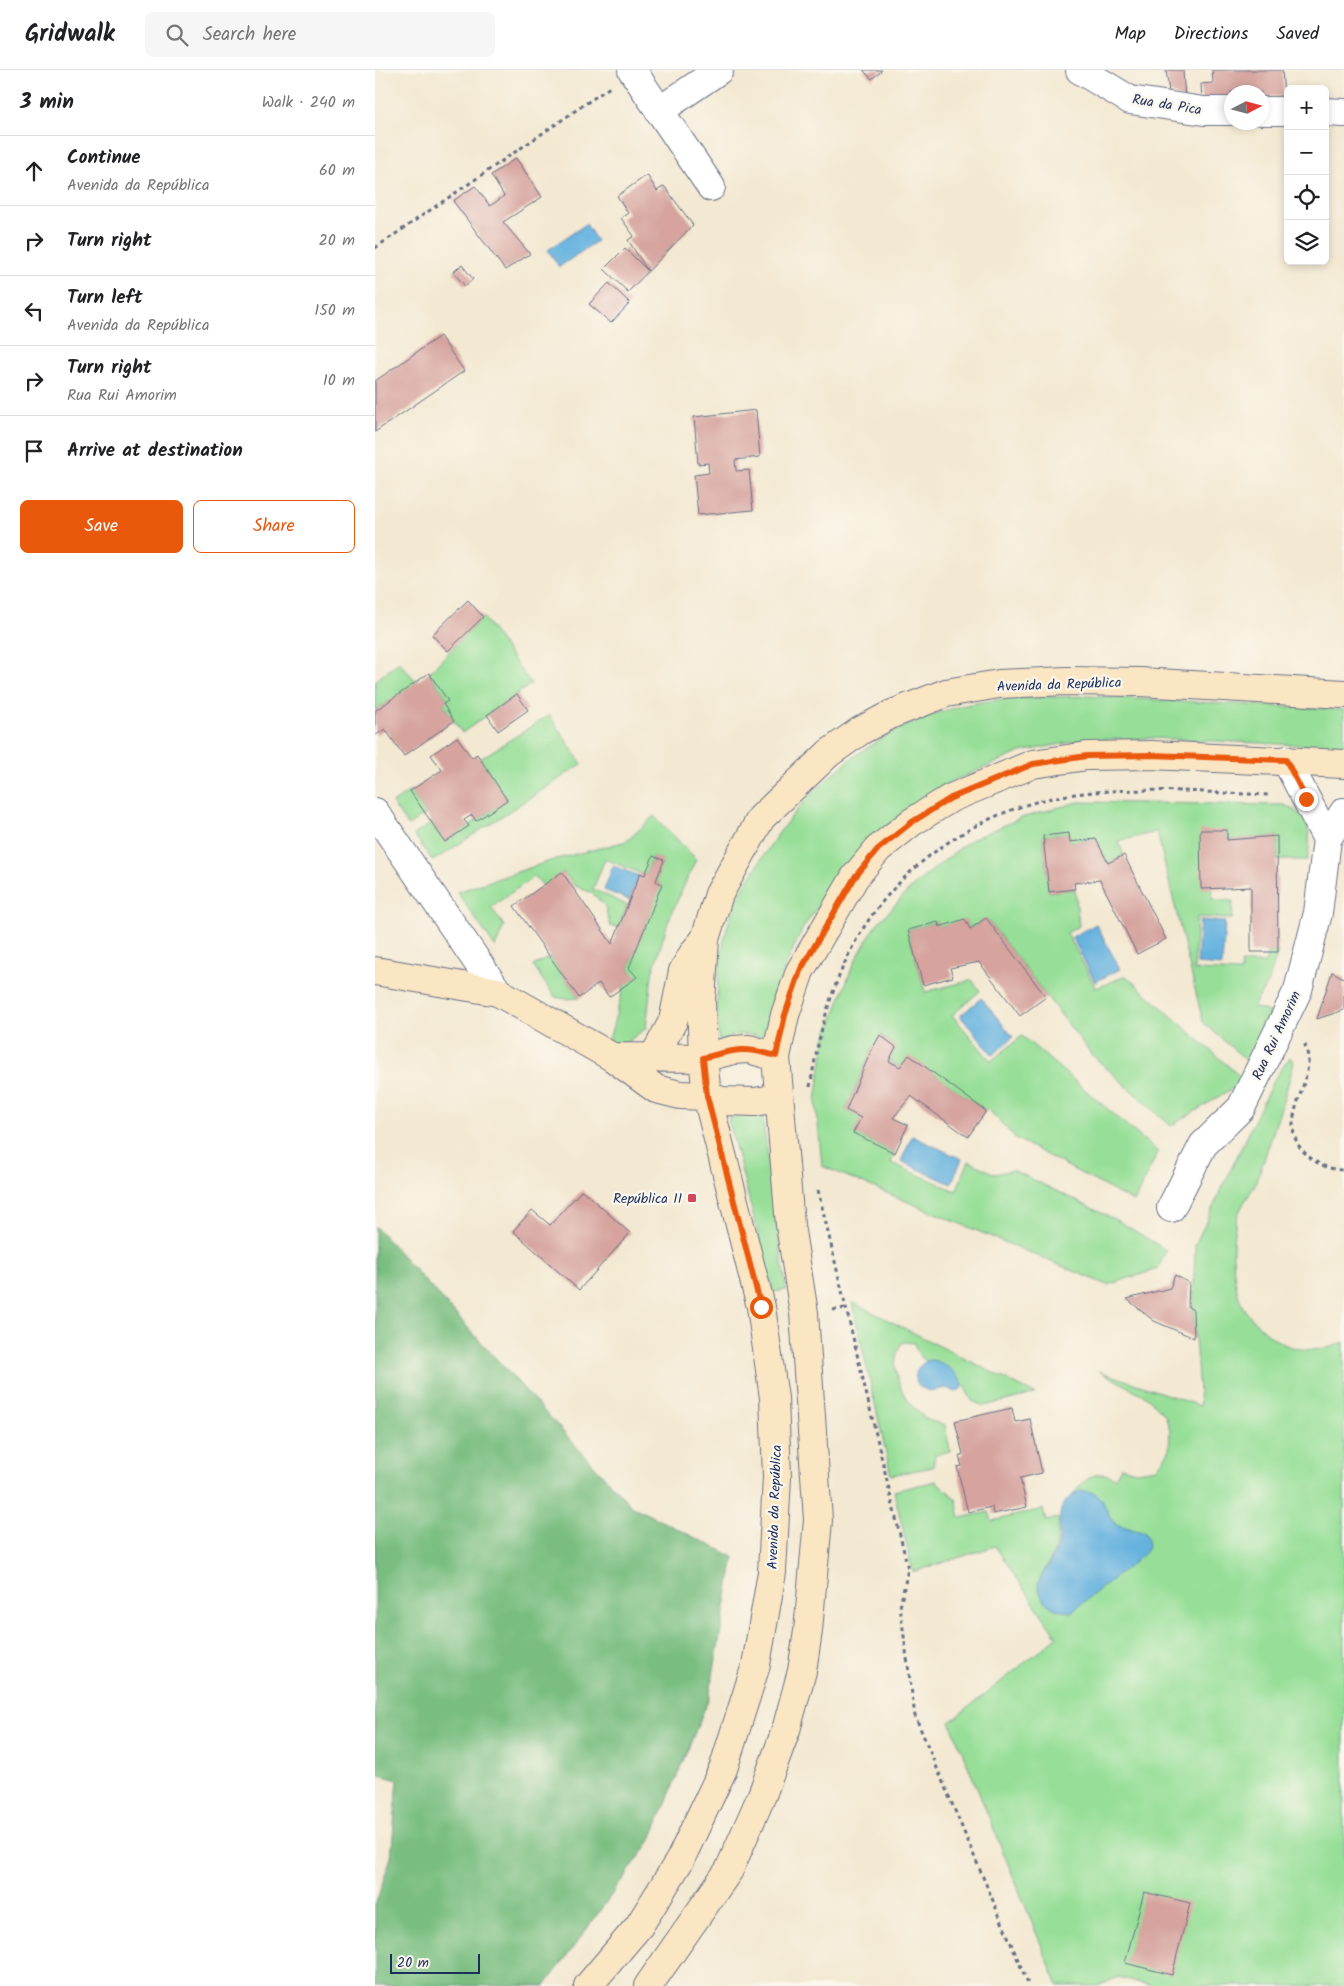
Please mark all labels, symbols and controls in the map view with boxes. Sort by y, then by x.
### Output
search box [145,12,495,57]
text: Gridwalk [25,15,115,54]
text: Search here [203,20,296,50]
text: Map [1114,20,1146,49]
text: Directions [1174,20,1248,49]
text: Saved [1276,20,1319,49]
icon: search [163,21,191,49]
north arrow [1224,85,1269,130]
map controls [1284,85,1329,265]
button: + [1284,85,1329,130]
text: 3 min [20,86,74,119]
street label: Rua da Pica [1131,89,1203,121]
text: Walk · 240 m [262,90,355,115]
button: − [1284,130,1329,175]
text: Continue [67,143,140,173]
icon: ahead [20,157,48,185]
text: 60 m [319,158,355,183]
text: Avenida da República [67,173,209,198]
button: locate [1284,175,1329,220]
button: layers [1284,220,1329,265]
text: Turn right [67,226,152,256]
icon: right [20,227,48,255]
text: 20 m [319,228,355,253]
text: Turn left [67,283,142,313]
icon: left [20,297,48,325]
text: 150 m [314,298,355,323]
text: Avenida da República [67,313,209,338]
text: Turn right [67,353,152,383]
icon: right [20,367,48,395]
text: 10 m [323,368,355,393]
text: Rua Rui Amorim [67,383,177,408]
text: Arrive at destination [67,436,243,466]
icon: arrive [20,437,48,465]
button: Save [20,500,183,553]
button: Share [193,500,355,553]
street label: Avenida da República [996,672,1122,698]
route end [1295,788,1318,811]
street label: Rua Rui Amorim [1247,987,1307,1084]
place label: República II [613,1188,682,1210]
marker: República II [686,1192,698,1204]
route start [750,1296,773,1319]
street label: Avenida da República [762,1444,788,1570]
scale bar [390,1951,480,1974]
text: 20 m [397,1952,429,1974]

